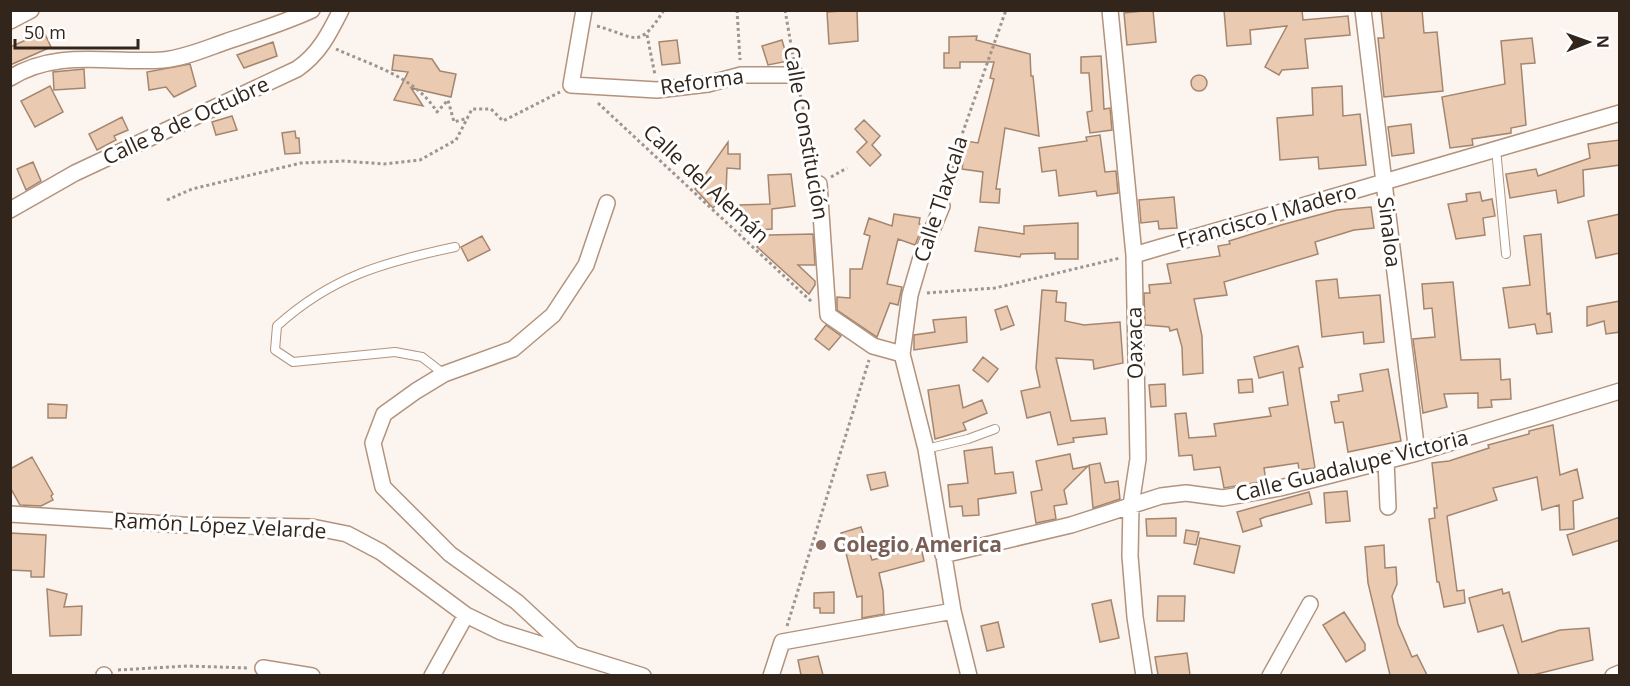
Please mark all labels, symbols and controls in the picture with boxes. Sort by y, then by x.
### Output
scale bar [15,12,138,50]
north arrow [1558,12,1618,72]
text: 50 m [24,20,66,44]
text: N [1592,35,1614,48]
street label: Calle Constitución [778,44,836,222]
street label: Reforma [658,61,745,101]
street label: Calle 8 de Octubre [98,69,273,171]
street label: Calle del Alemán [638,118,776,249]
street label: Calle Tlaxcala [906,132,974,265]
street label: Francisco I Madero [1174,176,1360,254]
street label: Sinaloa [1372,195,1408,269]
street label: Oaxaca [1119,307,1149,379]
street label: Calle Guadalupe Victoria [1232,423,1471,508]
street label: Ramón López Velarde [113,505,327,545]
place label: Colegio America [833,530,1002,558]
marker: Colegio America [814,538,828,552]

